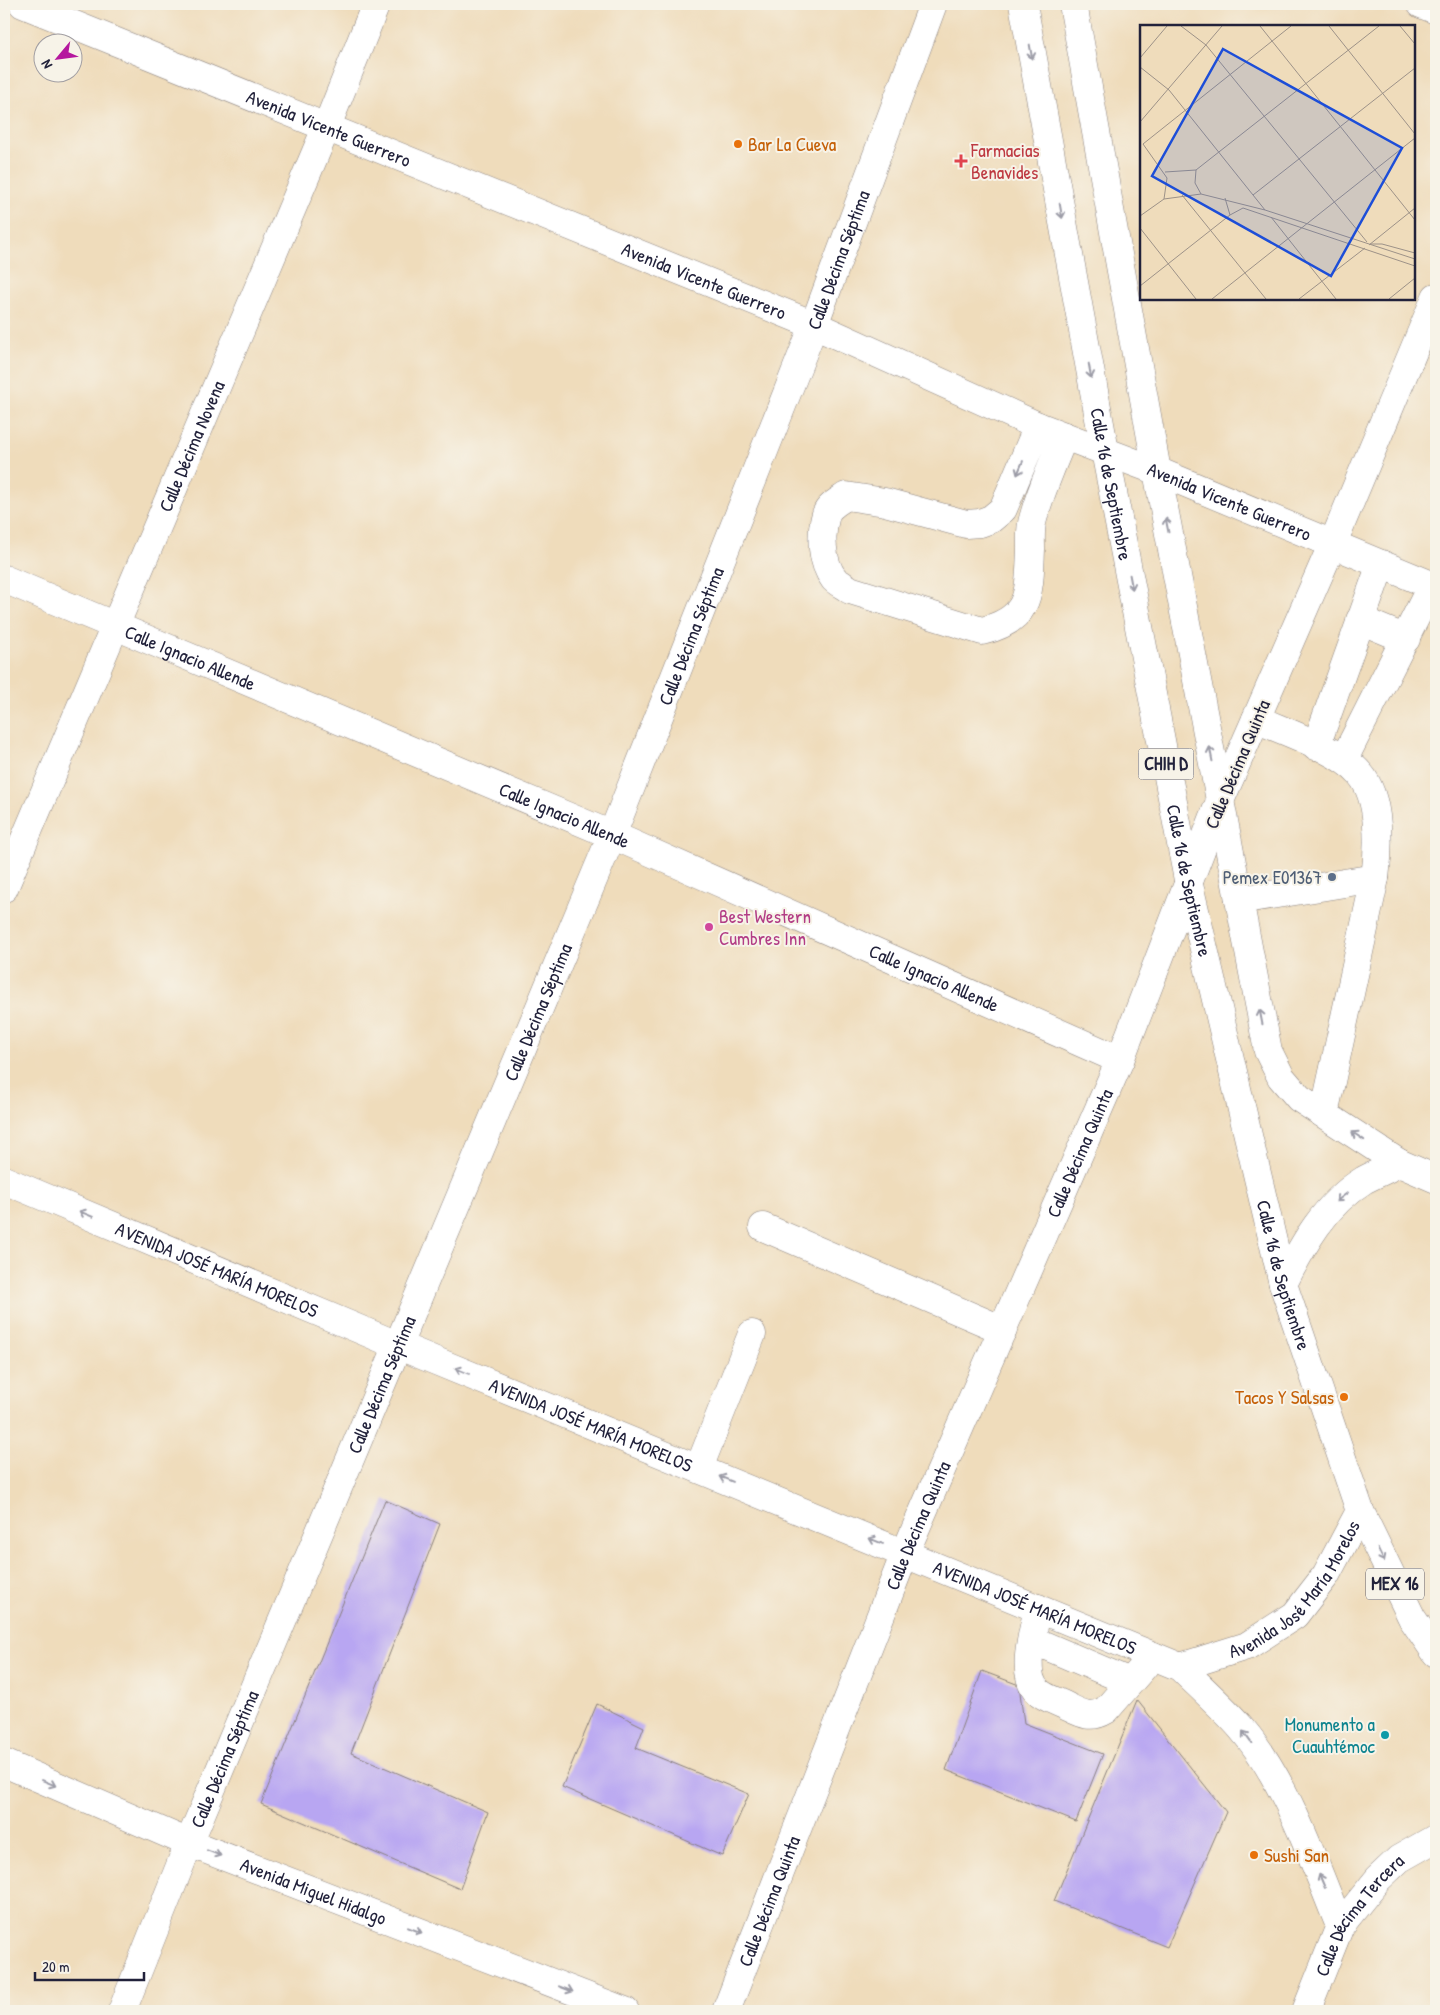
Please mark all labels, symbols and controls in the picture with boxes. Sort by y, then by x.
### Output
inset map [1140,25,1415,300]
north arrow [32,32,82,82]
one-way arrow [1027,43,1037,59]
text: N [36,56,56,72]
street label: Avenida Vicente Guerrero [243,83,415,173]
place label: Bar La Cueva [748,131,837,157]
place label: Farmacias Benavides [970,137,1040,185]
marker: Bar La Cueva [732,138,744,150]
marker: Farmacias Benavides [955,155,967,167]
street label: Calle Décima Séptima [800,186,876,333]
one-way arrow [1057,203,1066,219]
street label: Avenida Vicente Guerrero [618,235,790,325]
one-way arrow [1086,363,1096,379]
street label: Calle Décima Novena [152,376,231,516]
street label: Calle 16 de Septiembre [1084,406,1139,563]
street label: Avenida Vicente Guerrero [1144,456,1316,547]
one-way arrow [1015,460,1024,475]
one-way arrow [1162,518,1172,534]
street label: Calle Décima Séptima [652,563,730,709]
one-way arrow [1126,574,1136,590]
street label: Calle Ignacio Allende [121,618,260,697]
street label: Calle Décima Quinta [1198,695,1276,833]
one-way arrow [1206,746,1215,762]
road number: CHIH D [1138,749,1194,780]
street label: Calle Ignacio Allende [495,776,634,854]
street label: Calle 16 de Septiembre [1161,802,1218,959]
place label: Pemex E01367 [1223,864,1322,890]
marker: Pemex E01367 [1326,871,1338,883]
place label: Best Western Cumbres Inn [719,903,811,951]
marker: Best Western Cumbres Inn [703,921,715,933]
street label: Calle Ignacio Allende [865,938,1003,1018]
street label: Calle Décima Séptima [497,939,578,1085]
one-way arrow [1256,1009,1266,1025]
street label: Calle Décima Quinta [1040,1084,1119,1222]
one-way arrow [1352,1131,1366,1141]
one-way arrow [1335,1192,1349,1202]
street label: Calle 16 de Septiembre [1251,1198,1318,1354]
one-way arrow [79,1209,94,1219]
street label: AVENIDA JOSÉ MARÍA MORELOS [112,1215,323,1324]
street label: Calle Décima Séptima [341,1311,422,1457]
one-way arrow [455,1366,470,1376]
street label: AVENIDA JOSÉ MARÍA MORELOS [486,1371,697,1478]
place label: Tacos Y Salsas [1235,1384,1334,1410]
marker: Tacos Y Salsas [1338,1391,1350,1403]
street label: Calle Décima Quinta [879,1456,957,1594]
one-way arrow [718,1474,733,1483]
street label: Avenida José María Morelos [1225,1516,1366,1664]
one-way arrow [869,1536,884,1545]
one-way arrow [1377,1547,1386,1562]
street label: AVENIDA JOSÉ MARÍA MORELOS [929,1554,1141,1661]
road number: MEX 16 [1366,1568,1424,1600]
street label: Calle Décima Séptima [184,1686,265,1832]
place label: Monumento a Cuauhtémoc [1285,1711,1376,1759]
marker: Monumento a Cuauhtémoc [1379,1729,1391,1741]
one-way arrow [1242,1730,1252,1744]
one-way arrow [41,1778,56,1788]
street label: Calle Décima Quinta [732,1832,806,1970]
place label: Sushi San [1264,1842,1329,1868]
street label: Calle Décima Tercera [1308,1848,1410,1980]
one-way arrow [207,1849,222,1858]
marker: Sushi San [1248,1849,1260,1861]
street label: Avenida Miguel Hidalgo [237,1851,391,1931]
one-way arrow [1316,1873,1325,1888]
one-way arrow [407,1926,422,1935]
scale bar [35,1950,144,1982]
text: 20 m [42,1956,69,1977]
one-way arrow [559,1985,574,1994]

